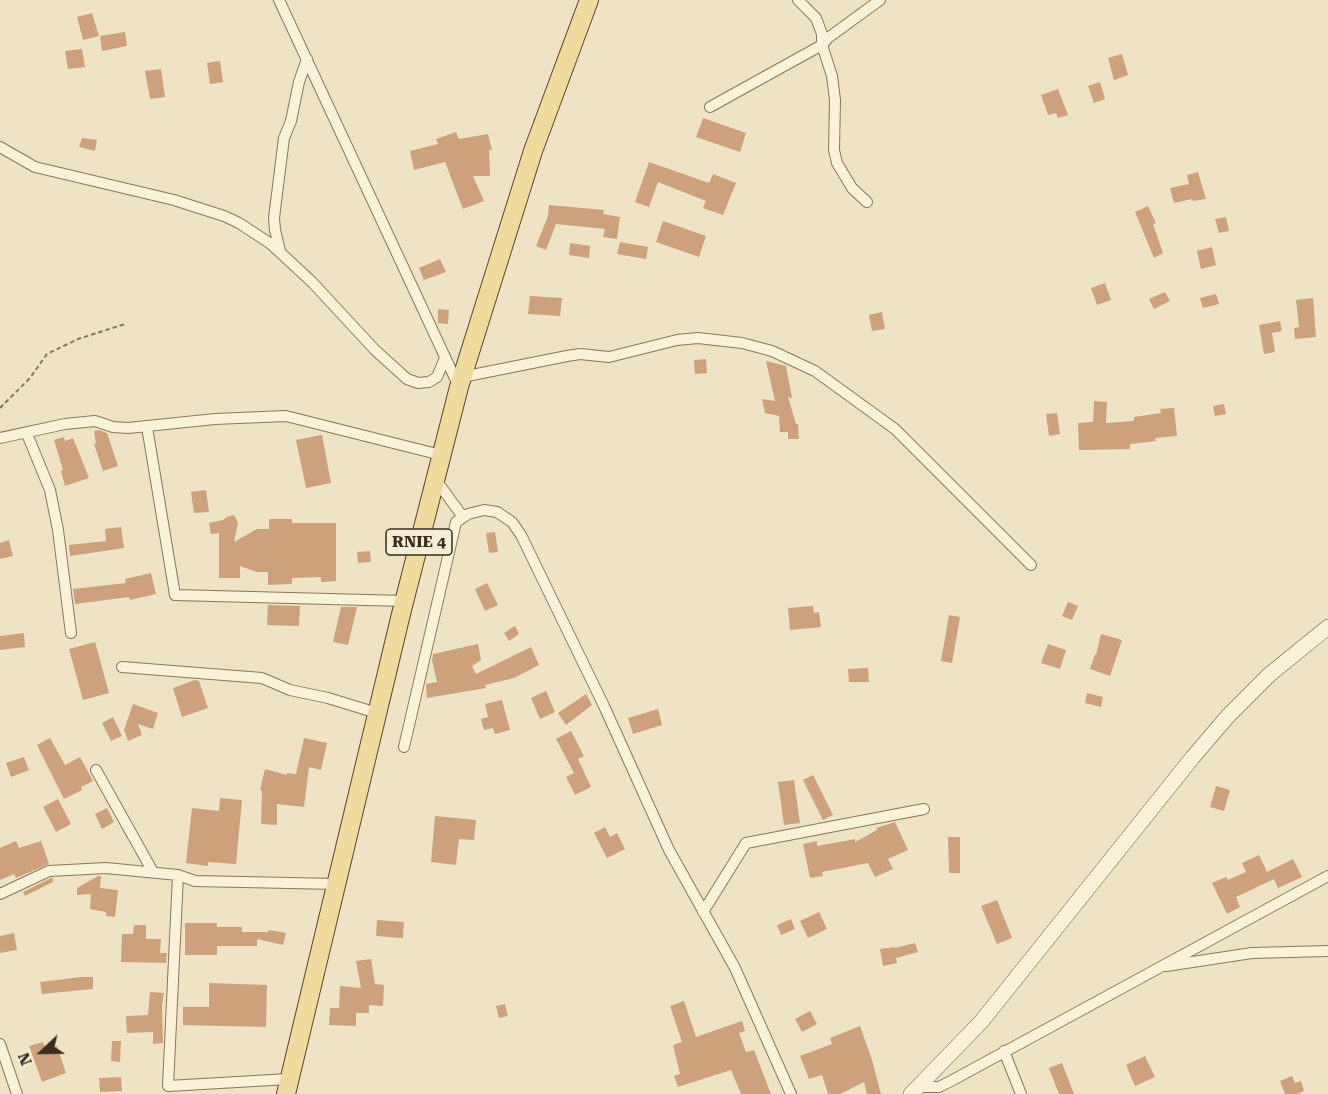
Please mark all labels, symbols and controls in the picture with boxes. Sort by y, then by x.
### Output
road number: RNIE 4 [386,529,452,555]
north arrow [12,1022,72,1082]
text: N [14,1050,36,1068]

